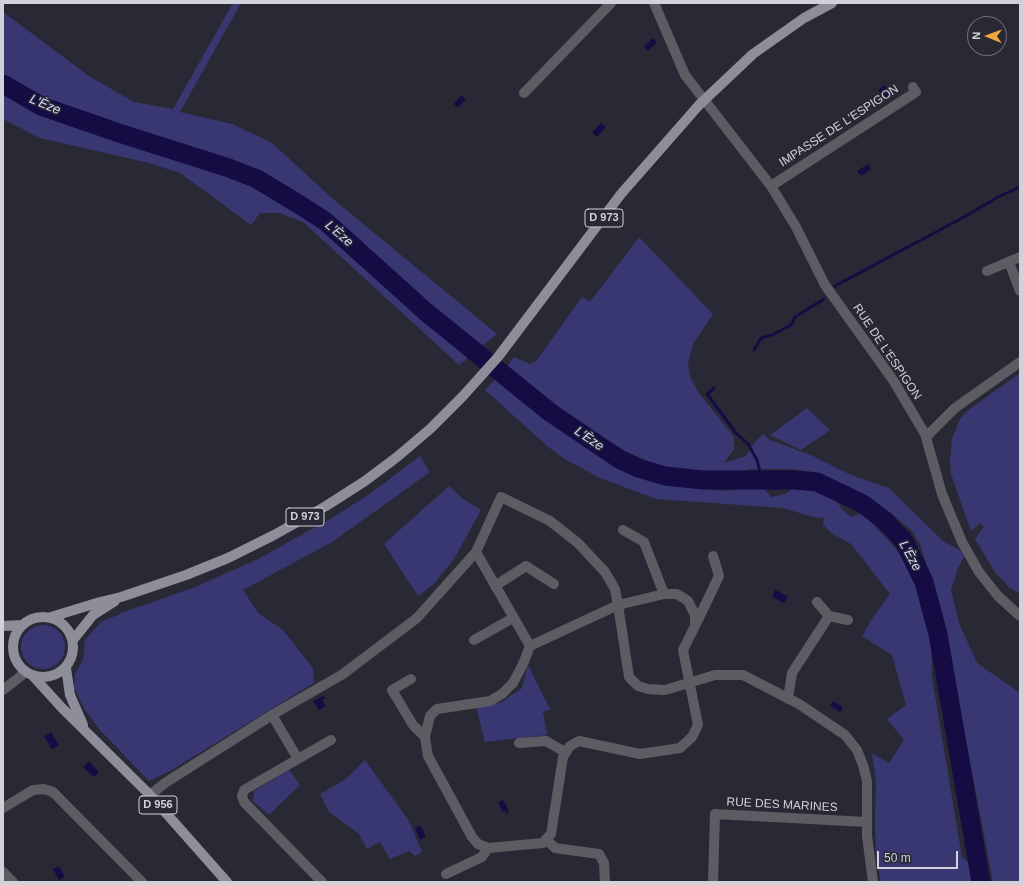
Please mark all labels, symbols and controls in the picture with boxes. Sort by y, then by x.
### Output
north arrow [967,16,1007,56]
text: N [970,32,982,40]
street label: IMPASSE DE L'ESPIGON [777,82,901,170]
water label: L'Èze [27,92,63,118]
road number: D 973 [585,209,623,227]
water label: L'Èze [322,218,356,250]
street label: RUE DE L'ESPIGON [850,301,924,403]
water label: L'Èze [571,424,607,454]
road number: D 973 [286,508,324,526]
water label: L'Èze [895,538,925,574]
street label: RUE DES MARINES [726,795,838,815]
road number: D 956 [139,796,177,814]
scale bar [879,843,960,869]
text: 50 m [884,851,911,865]

